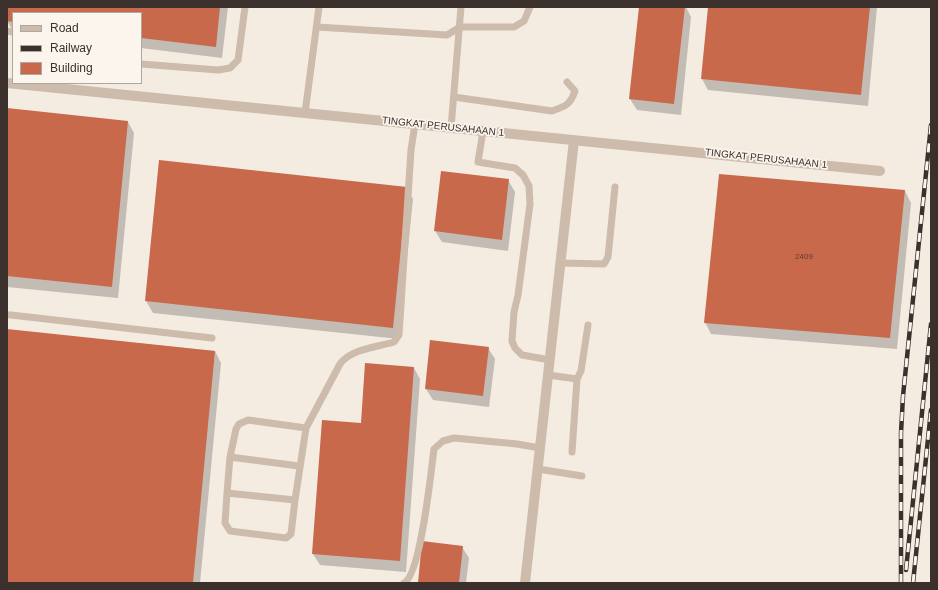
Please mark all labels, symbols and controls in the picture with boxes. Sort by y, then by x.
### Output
legend [12,12,142,84]
text: Road [50,21,79,35]
text: Railway [50,41,92,55]
text: Building [50,61,93,75]
street label: TINGKAT PERUSAHAAN 1 [381,115,505,139]
street label: TINGKAT PERUSAHAAN 1 [704,147,828,171]
house number: 2409 [795,252,813,262]

